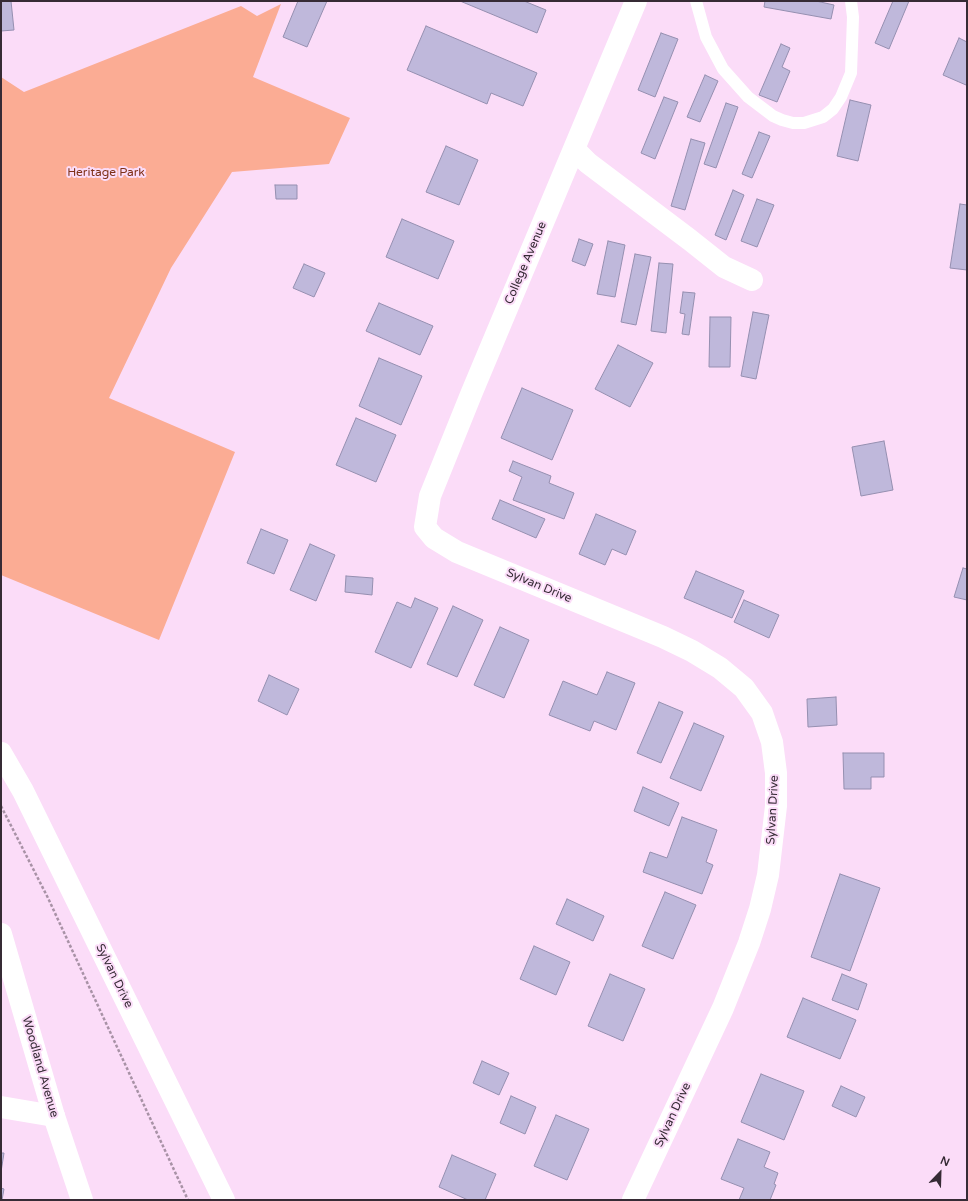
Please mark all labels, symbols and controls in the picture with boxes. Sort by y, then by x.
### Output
park label: Heritage Park [67,166,145,180]
street label: College Avenue [502,219,550,307]
street label: Sylvan Drive [504,566,574,606]
street label: Sylvan Drive [764,775,782,845]
street label: Sylvan Drive [92,942,136,1010]
street label: Woodland Avenue [19,1015,61,1119]
street label: Sylvan Drive [652,1080,694,1150]
north arrow [920,1153,960,1193]
text: N [938,1154,951,1169]

